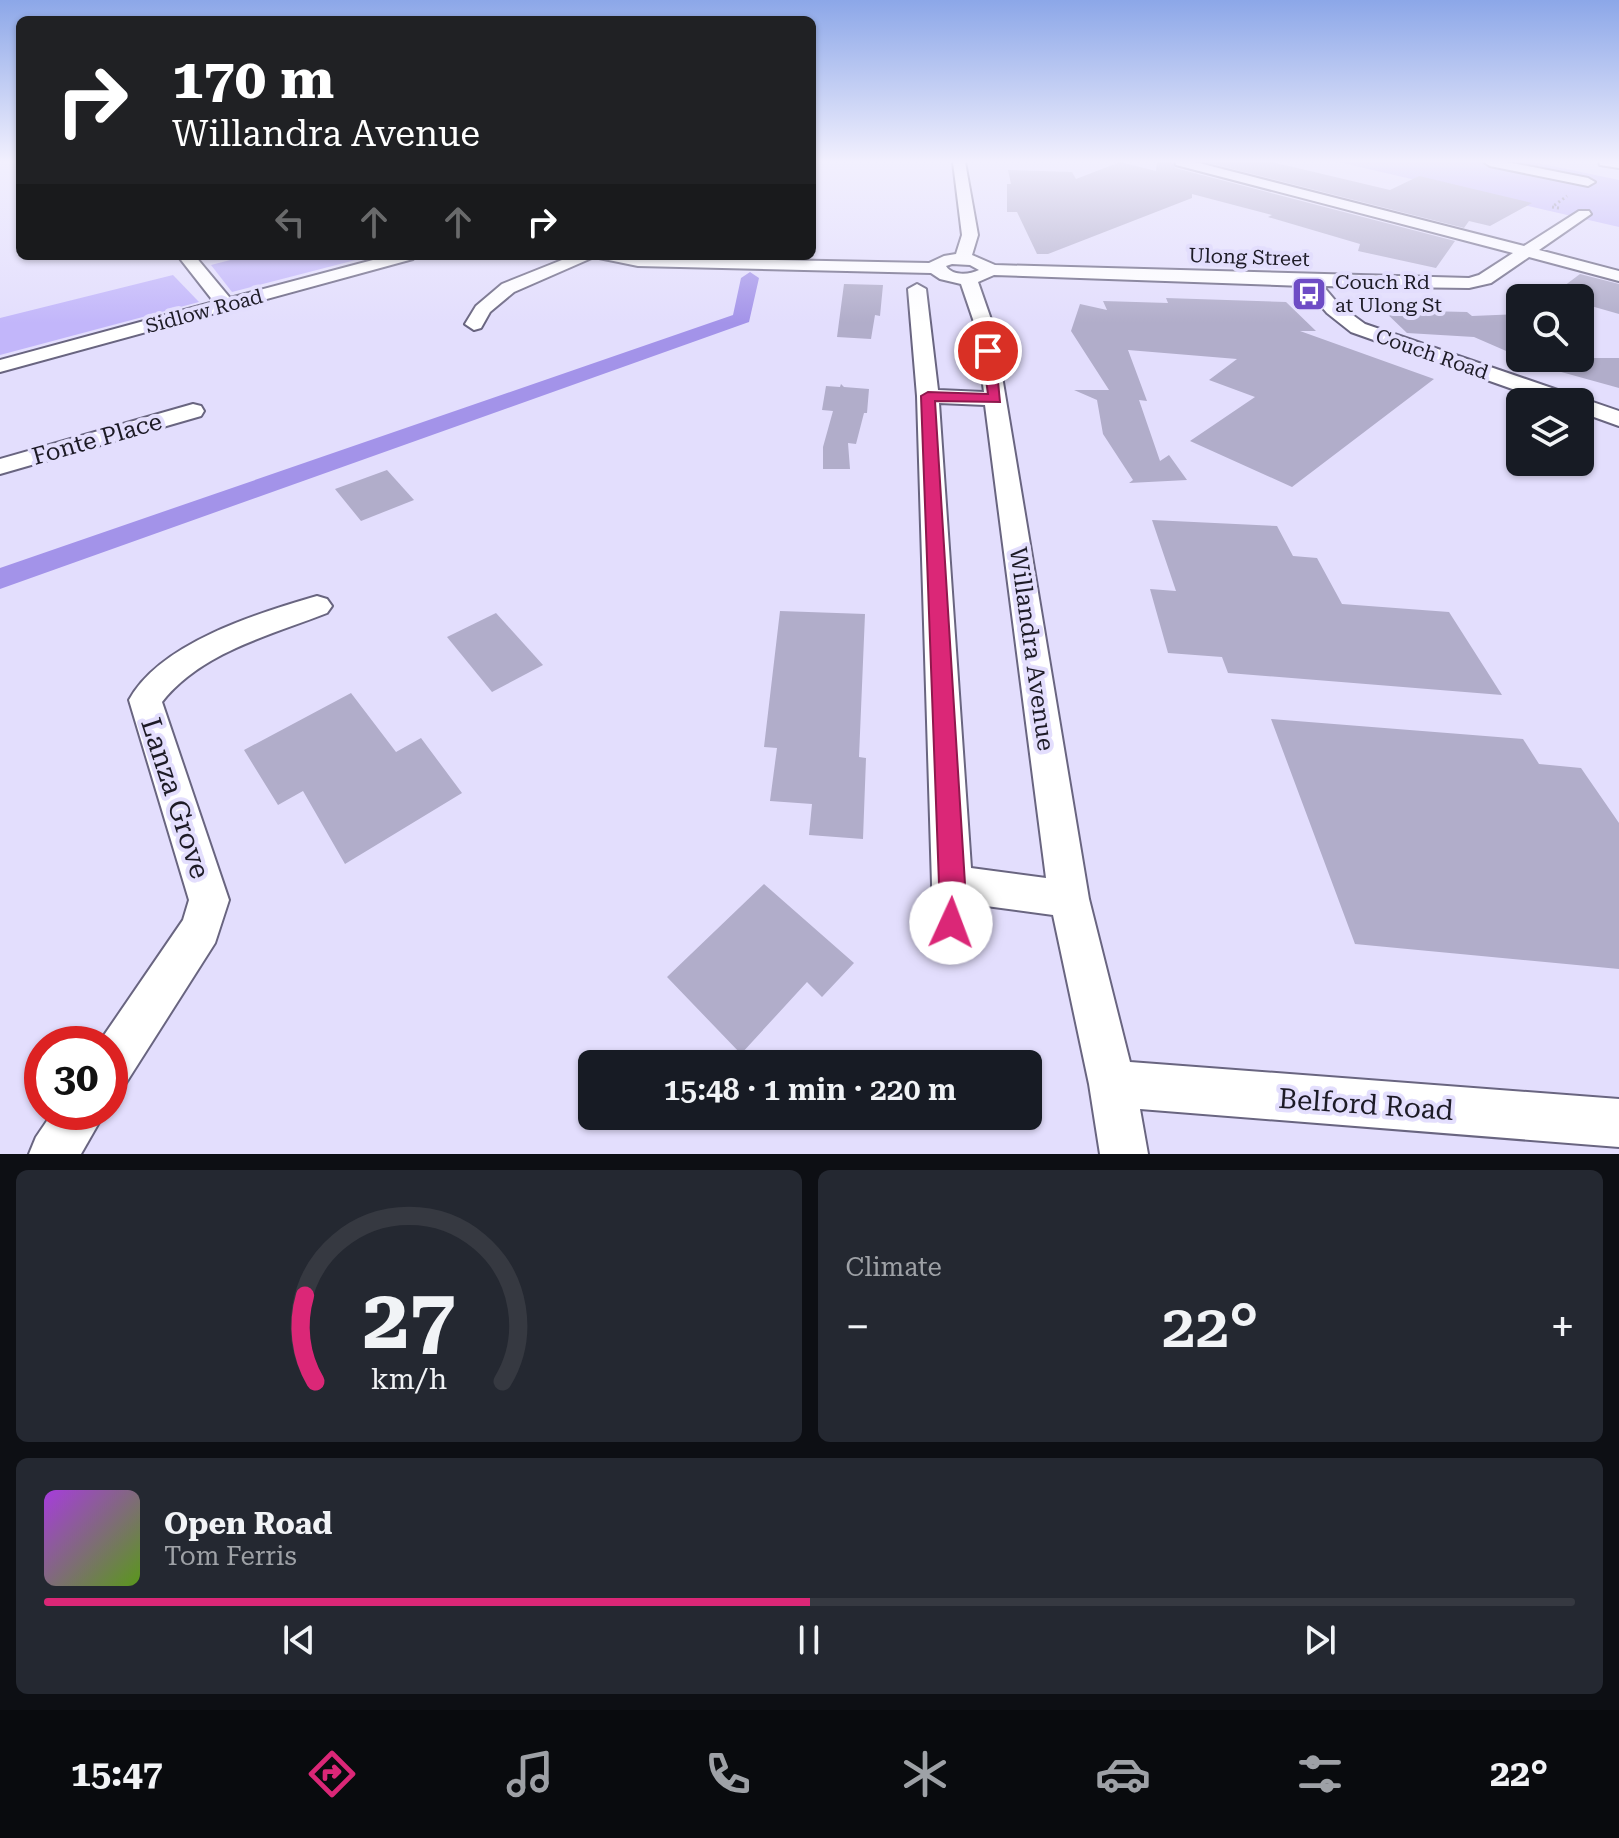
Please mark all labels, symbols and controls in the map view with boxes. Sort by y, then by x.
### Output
text: 170 m [172,46,334,112]
icon: right [40,48,144,152]
text: Willandra Avenue [172,113,480,155]
icon: left [268,200,312,244]
icon: ahead [352,200,396,244]
icon: ahead [436,200,480,244]
icon: right [520,200,564,244]
street label: Ulong Street [1188,243,1311,271]
place label: Couch Rd at Ulong St [1335,270,1442,317]
bus stop icon: Couch Rd at Ulong St [1290,275,1328,313]
street label: Sidlow Road [143,284,265,338]
map controls [1506,284,1594,476]
button: search [1506,284,1594,372]
pin [954,317,1022,385]
street label: Couch Road [1373,324,1492,385]
icon: arrive [966,329,1010,373]
button: layers [1506,388,1594,476]
street label: Fonte Place [29,407,165,471]
street label: Willandra Avenue [1004,545,1060,753]
street label: Lanza Grove [134,714,217,883]
position arrow [909,881,993,965]
speed limit sign: 30 [24,1026,128,1130]
text: 15:48 · 1 min · 220 m [664,1072,956,1107]
street label: Belford Road [1277,1082,1455,1127]
text: Climate [846,1252,942,1282]
text: 27 [362,1271,455,1368]
text: 22° [1162,1291,1259,1362]
text: − [846,1301,870,1353]
text: + [1550,1301,1575,1353]
text: km/h [370,1362,447,1396]
text: Open Road [164,1506,332,1541]
text: Tom Ferris [164,1541,297,1571]
icon: previous [277,1618,321,1662]
icon: pause [787,1618,831,1662]
icon: next [1298,1618,1342,1662]
icon: directions [304,1746,360,1802]
icon: music [502,1746,558,1802]
icon: phone [700,1746,756,1802]
icon: climate [897,1746,953,1802]
icon: car [1095,1746,1151,1802]
icon: filters [1292,1746,1348,1802]
text: 15:47 [71,1753,163,1795]
text: 22° [1490,1753,1548,1795]

